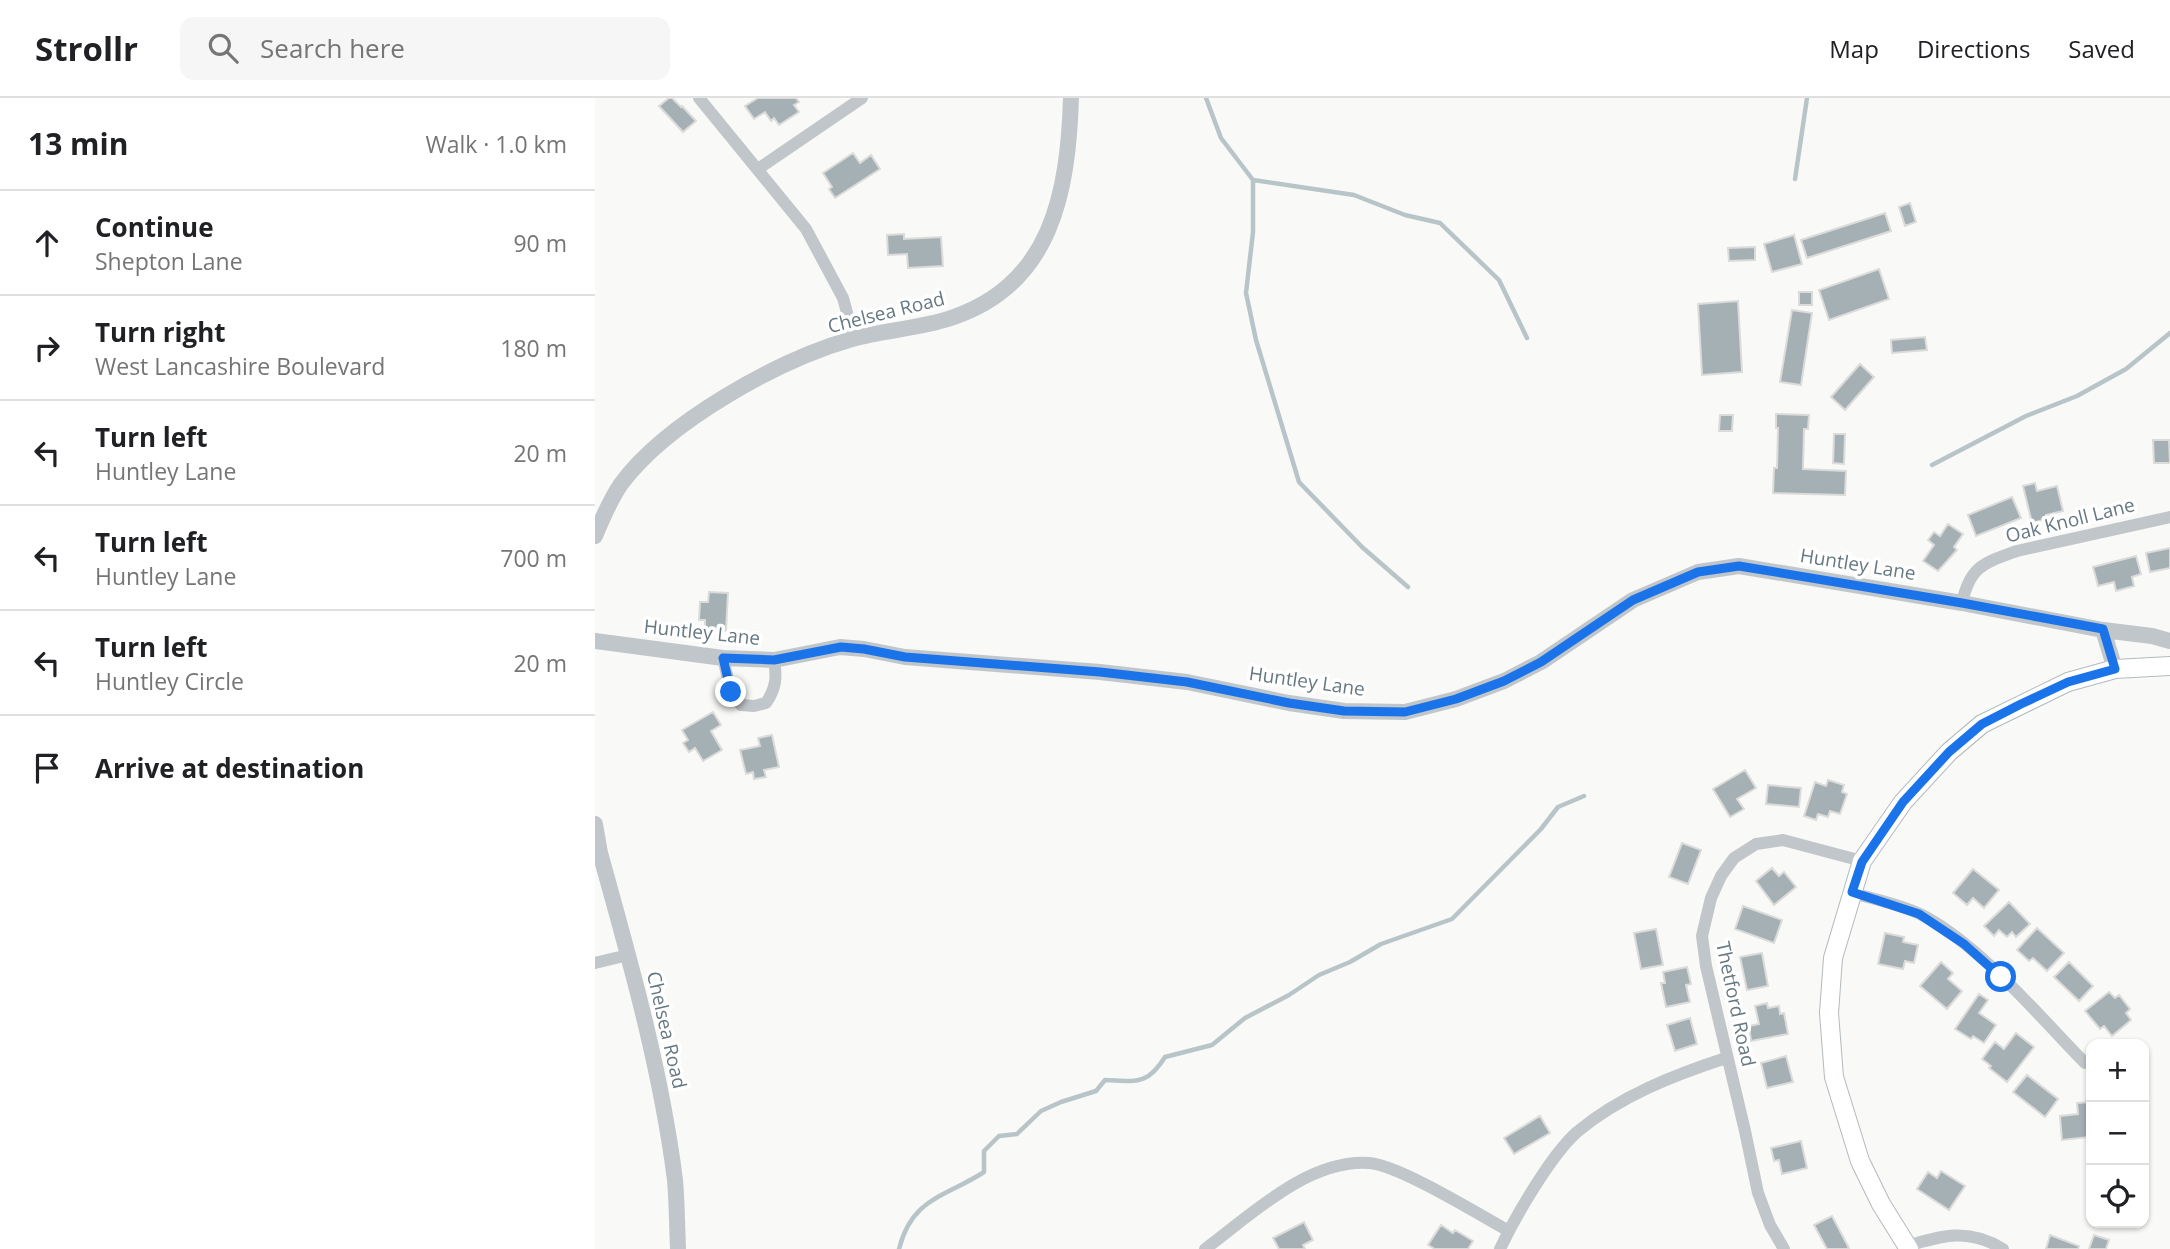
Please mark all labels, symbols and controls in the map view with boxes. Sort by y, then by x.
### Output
search box [180,17,670,80]
text: Strollr [35,26,138,71]
icon: search [204,29,242,67]
text: Search here [260,30,405,66]
text: Map [1829,32,1879,65]
text: Directions [1917,32,2030,65]
text: Saved [2068,32,2135,65]
text: 13 min [28,123,128,164]
text: Walk · 1.0 km [425,128,567,160]
text: Continue [95,209,214,245]
icon: ahead [28,224,66,262]
text: 90 m [513,227,567,259]
text: Shepton Lane [95,245,243,277]
street label: Chelsea Road [825,285,947,339]
text: Turn right [95,314,226,350]
icon: right [28,329,66,367]
text: 180 m [500,332,567,364]
text: West Lancashire Boulevard [95,350,385,382]
text: Turn left [95,419,207,455]
icon: left [28,434,66,472]
text: 20 m [513,437,567,469]
text: Huntley Lane [95,455,236,487]
street label: Oak Knoll Lane [2003,491,2137,549]
text: Turn left [95,524,207,560]
icon: left [28,539,66,577]
text: 700 m [500,542,567,574]
street label: Huntley Lane [1798,542,1918,586]
text: Huntley Lane [95,560,236,592]
street label: Huntley Lane [643,613,761,651]
text: Turn left [95,629,207,665]
icon: left [28,644,66,682]
text: 20 m [513,647,567,679]
street label: Huntley Lane [1247,660,1367,702]
text: Huntley Circle [95,665,244,697]
route end [715,676,746,707]
icon: arrive [28,749,66,787]
text: Arrive at destination [95,750,364,786]
street label: Thetford Road [1710,939,1762,1069]
route start [1985,961,2016,992]
street label: Chelsea Road [641,969,693,1091]
map controls [2086,1039,2149,1228]
button: + [2086,1039,2149,1102]
button: − [2086,1102,2149,1165]
button: locate [2086,1165,2149,1228]

